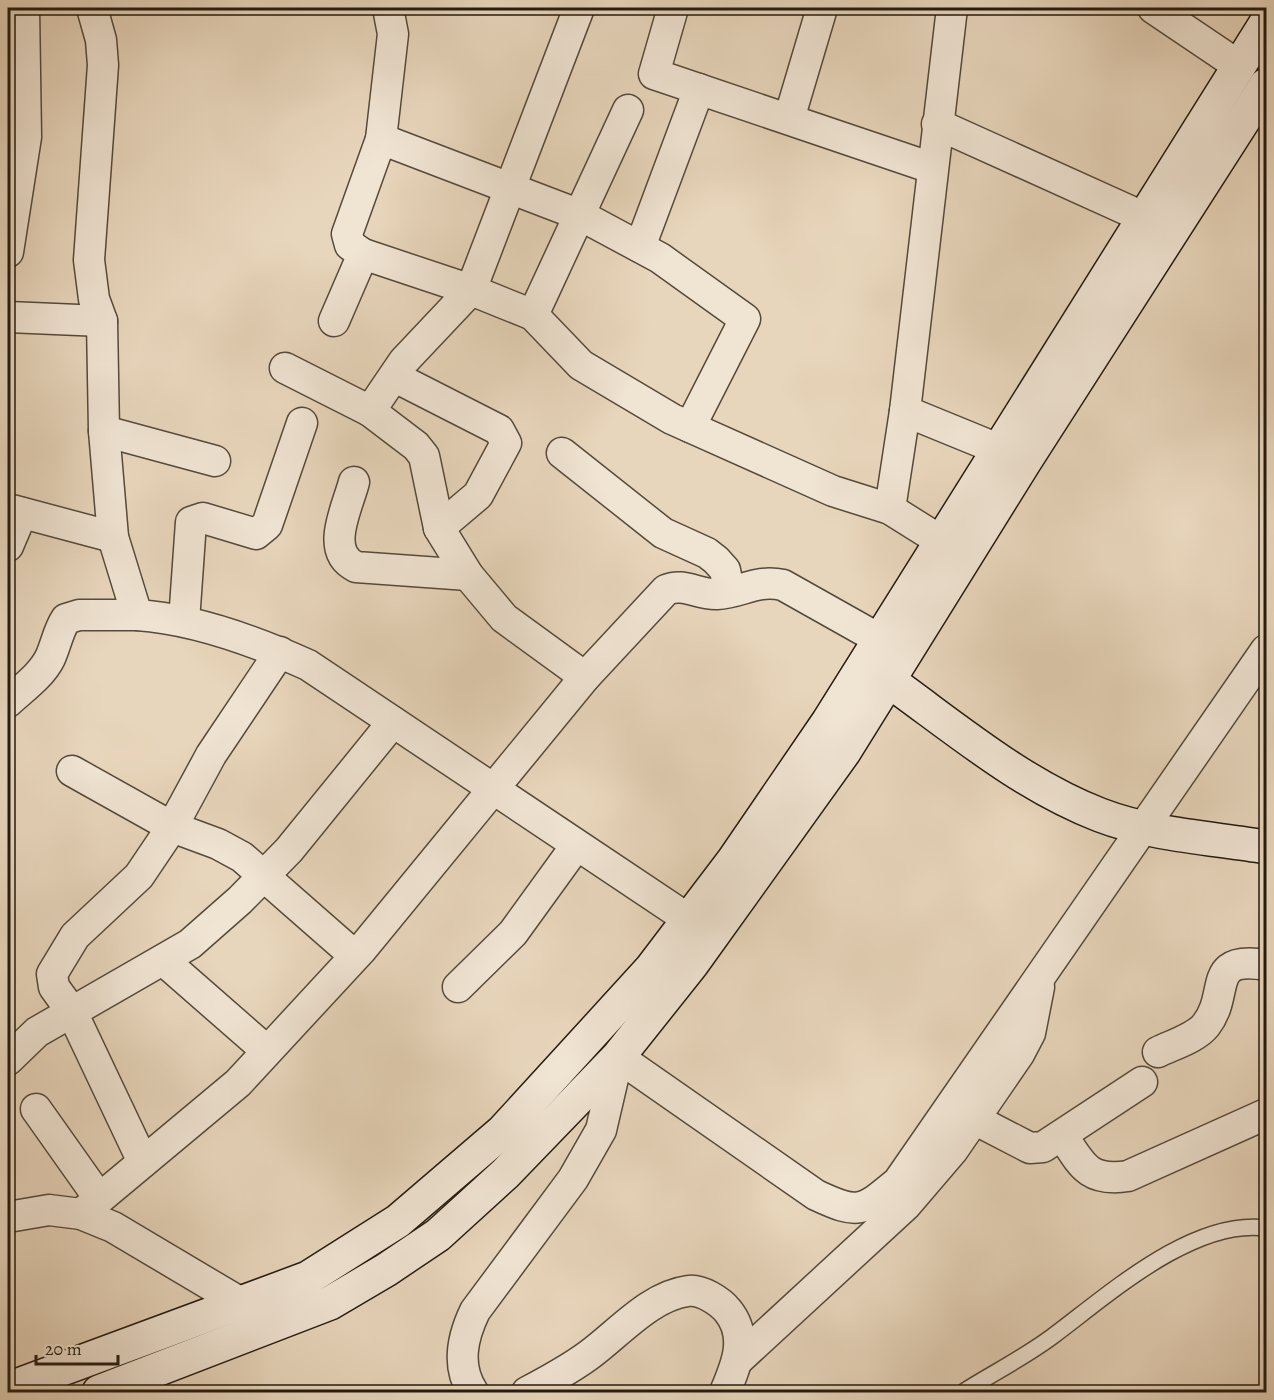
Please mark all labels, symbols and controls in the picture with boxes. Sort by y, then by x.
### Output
scale bar [36,1328,118,1366]
text: 20 m [45,1337,82,1361]

